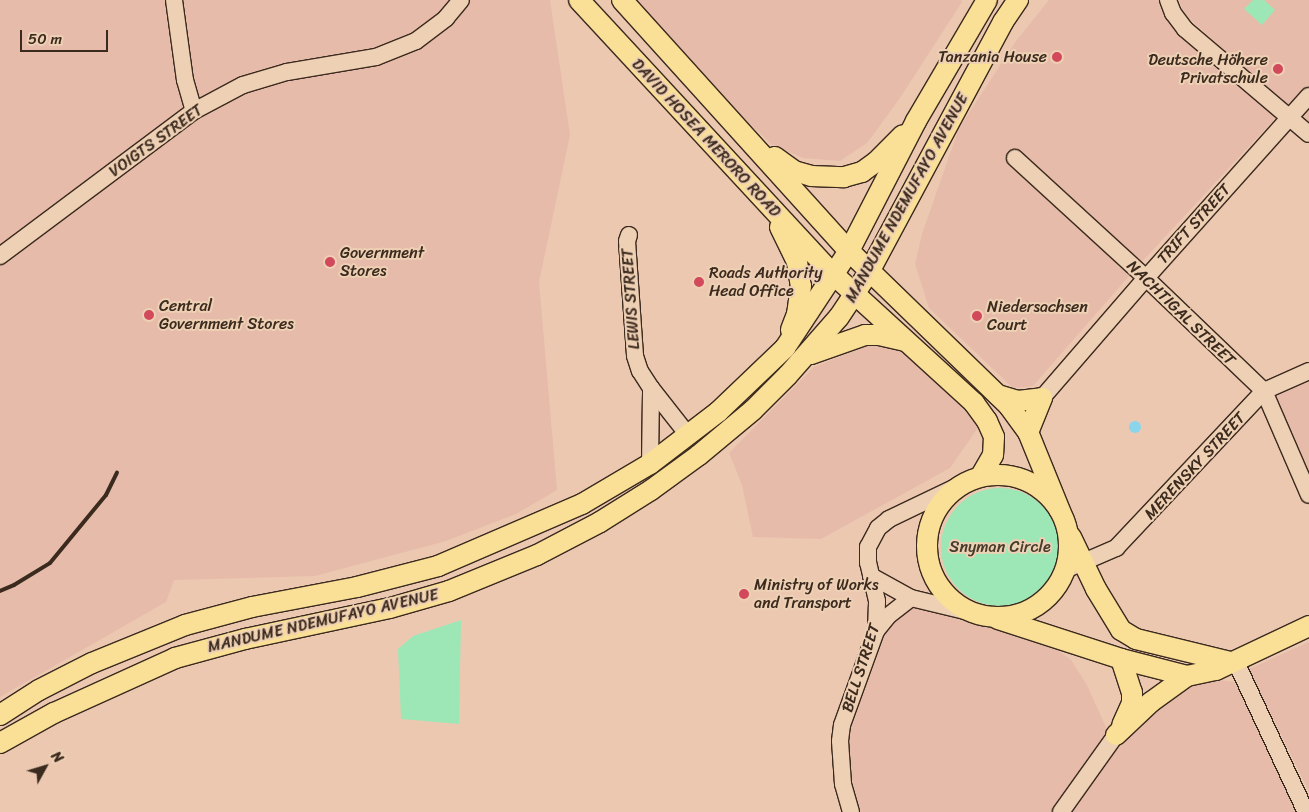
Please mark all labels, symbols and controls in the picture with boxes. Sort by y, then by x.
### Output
scale bar [22,20,110,52]
text: 50 m [28,26,62,52]
place label: Tanzania House [939,47,1047,67]
place label: Deutsche Höhere Privatschule [1148,50,1268,88]
marker: Tanzania House [1051,51,1063,63]
street label: DAVID HOSEA MERORO ROAD [628,55,784,221]
marker: Deutsche Höhere Privatschule [1272,63,1284,75]
street label: MANDUME NDEMUFAYO AVENUE [842,91,972,305]
street label: VOIGTS STREET [105,100,207,182]
street label: TRIFT STREET [1153,180,1235,268]
place label: Government Stores [340,243,424,281]
street label: LEWIS STREET [618,248,644,350]
marker: Government Stores [324,256,336,268]
street label: NACHTIGAL STREET [1123,256,1239,370]
place label: Roads Authority Head Office [709,263,824,301]
marker: Roads Authority Head Office [693,276,705,288]
place label: Central Government Stores [159,296,294,334]
place label: Niedersachsen Court [987,297,1088,335]
marker: Central Government Stores [143,309,155,321]
marker: Niedersachsen Court [971,310,983,322]
street label: MERENSKY STREET [1140,409,1250,523]
park label: Snyman Circle [949,537,1051,557]
place label: Ministry of Works and Transport [754,575,879,613]
street label: MANDUME NDEMUFAYO AVENUE [207,585,439,657]
marker: Ministry of Works and Transport [738,588,750,600]
street label: BELL STREET [838,621,884,715]
north arrow [20,742,70,792]
text: N [44,746,70,769]

